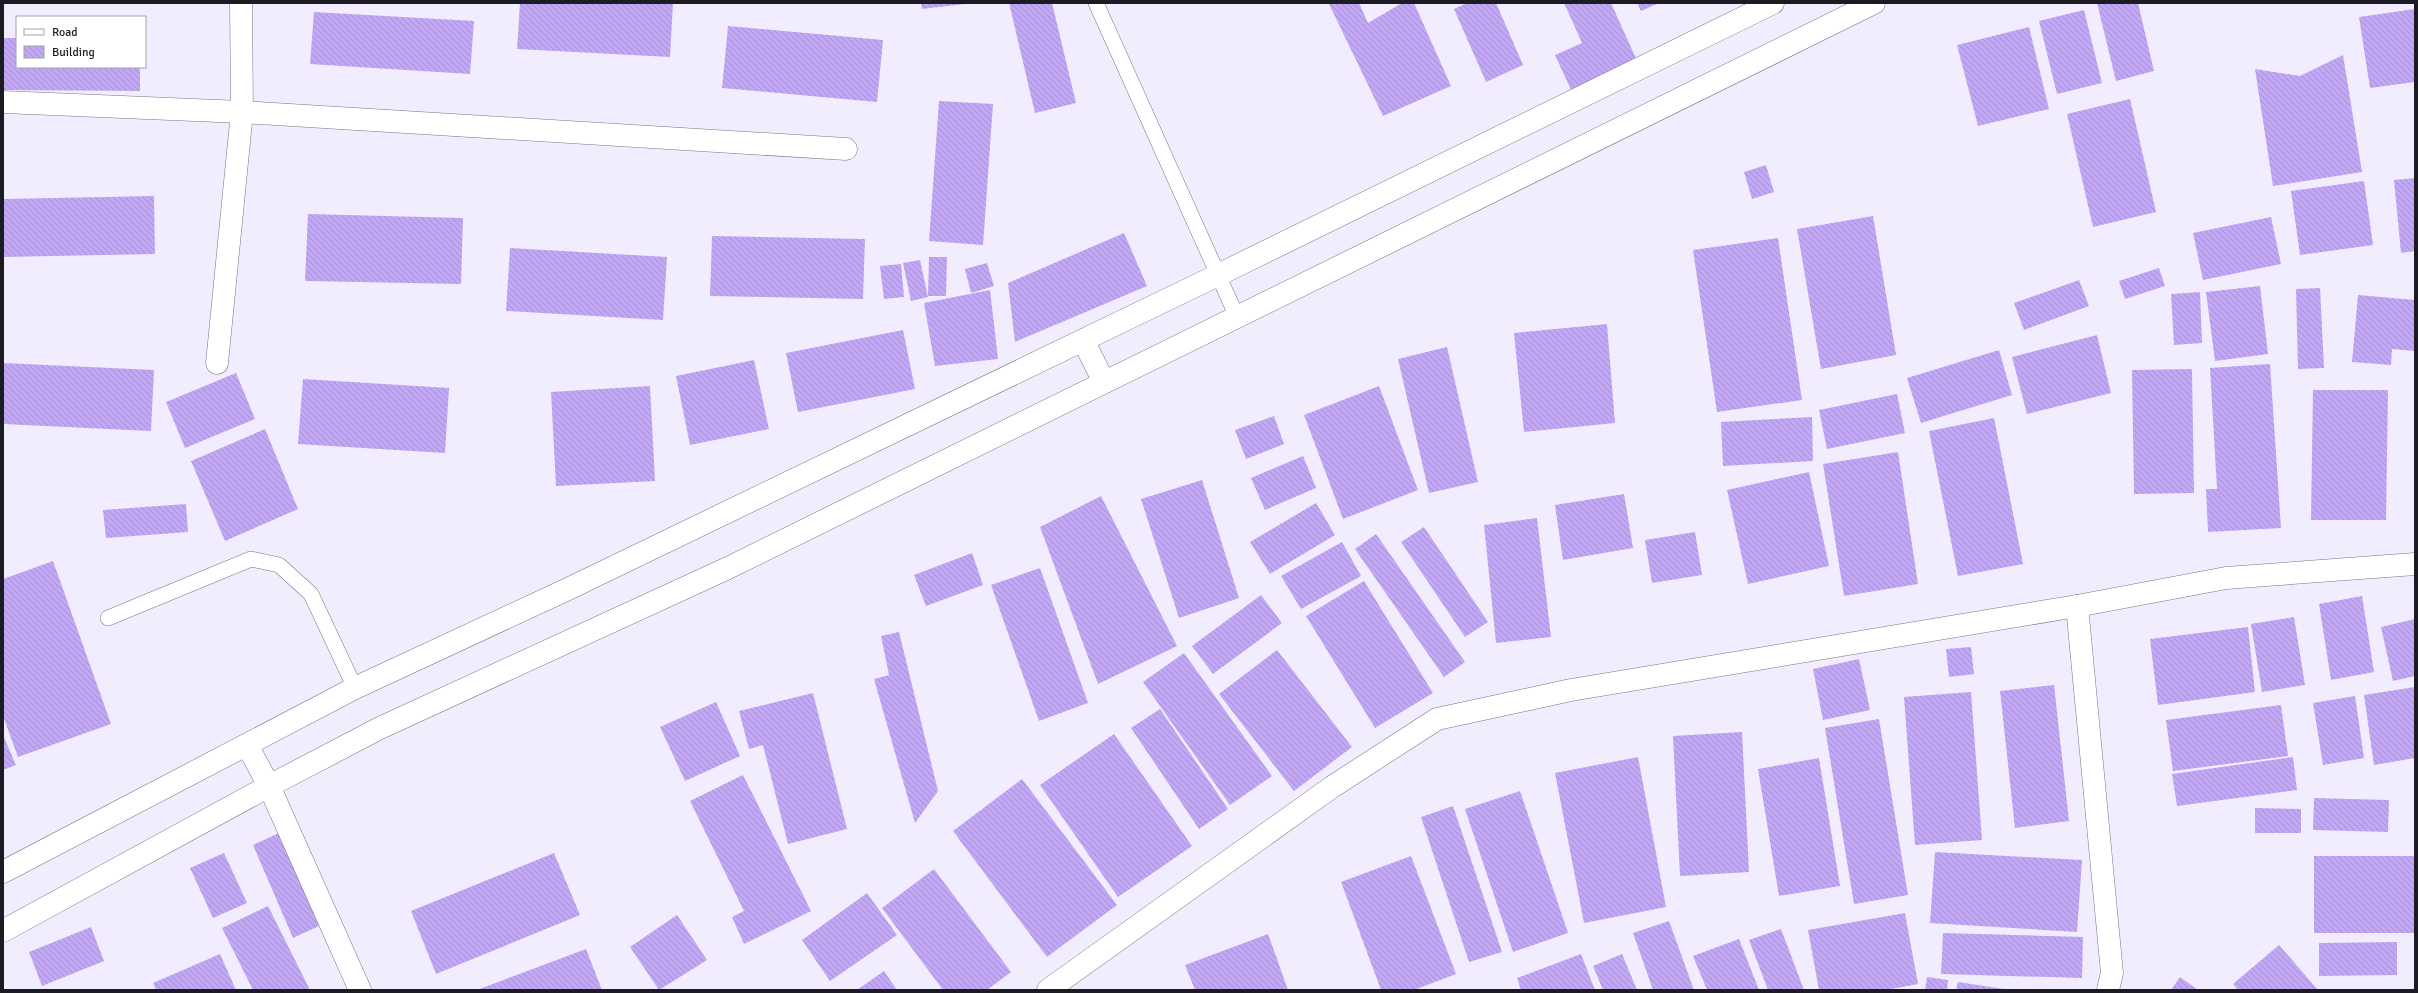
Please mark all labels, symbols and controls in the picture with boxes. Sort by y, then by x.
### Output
legend [16,16,146,68]
text: Road [52,25,78,40]
text: Building [52,45,95,60]

